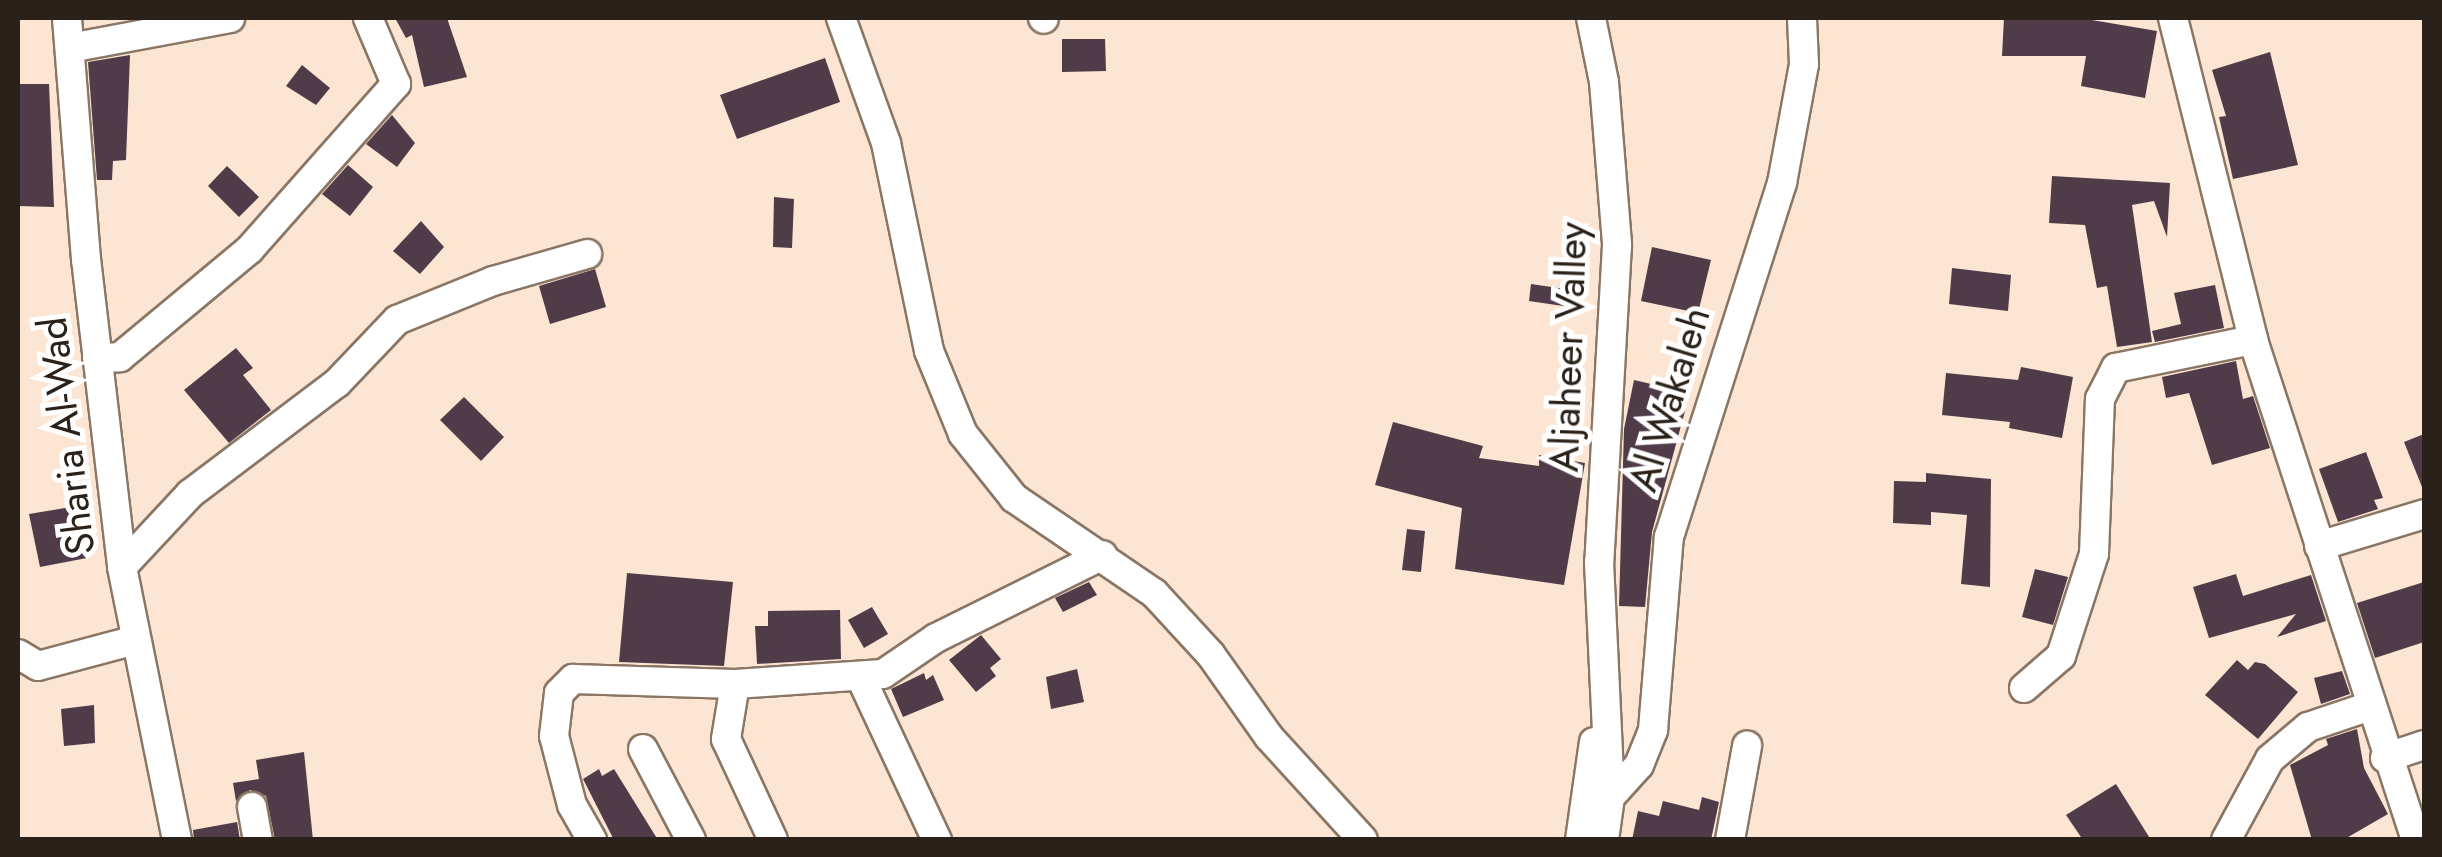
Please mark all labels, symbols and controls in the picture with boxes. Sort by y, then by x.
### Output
street label: Aljaheer Valley [1540,221,1596,473]
street label: Al Wakaleh [1618,301,1720,497]
street label: Sharia Al-Wad [28,314,104,558]

